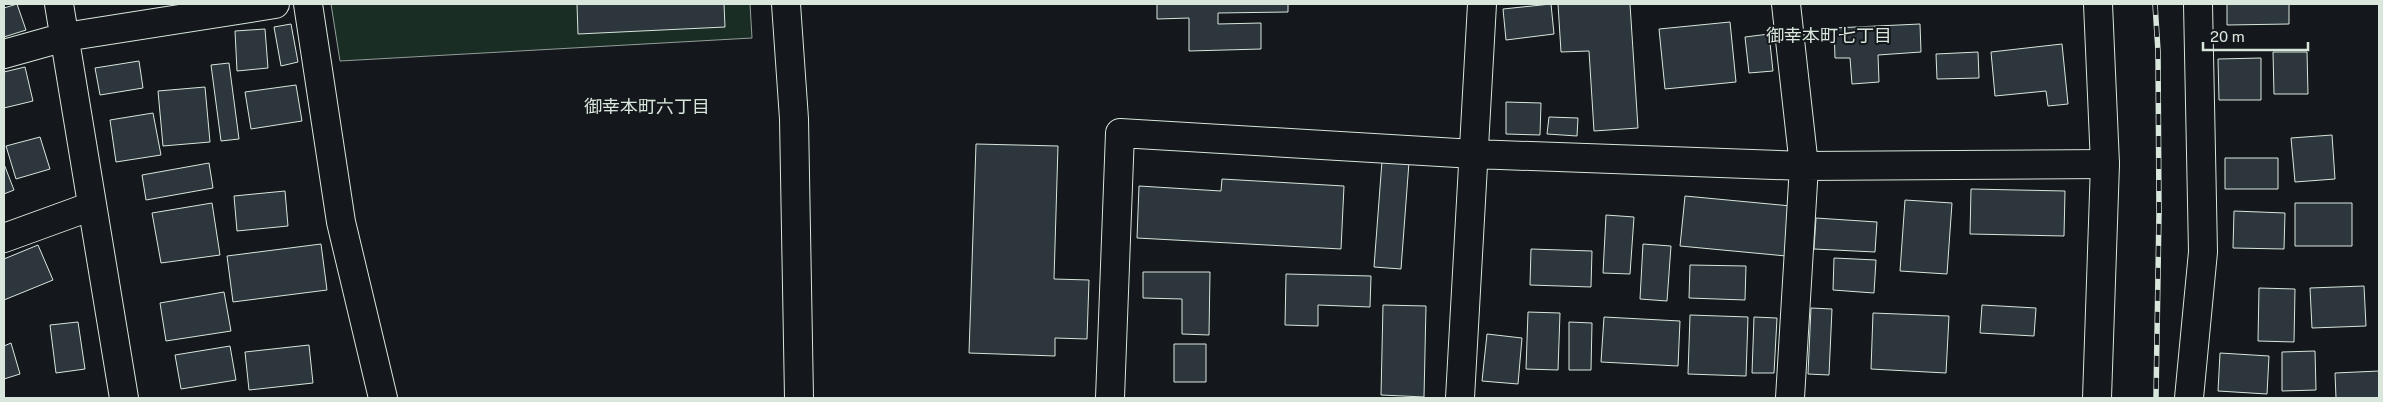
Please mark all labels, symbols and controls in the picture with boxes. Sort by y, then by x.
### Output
scale bar [2203,20,2308,52]
district label: 御幸本町七丁目 [1766,25,1892,46]
text: 20 m [2210,28,2245,45]
district label: 御幸本町六丁目 [584,96,710,117]

